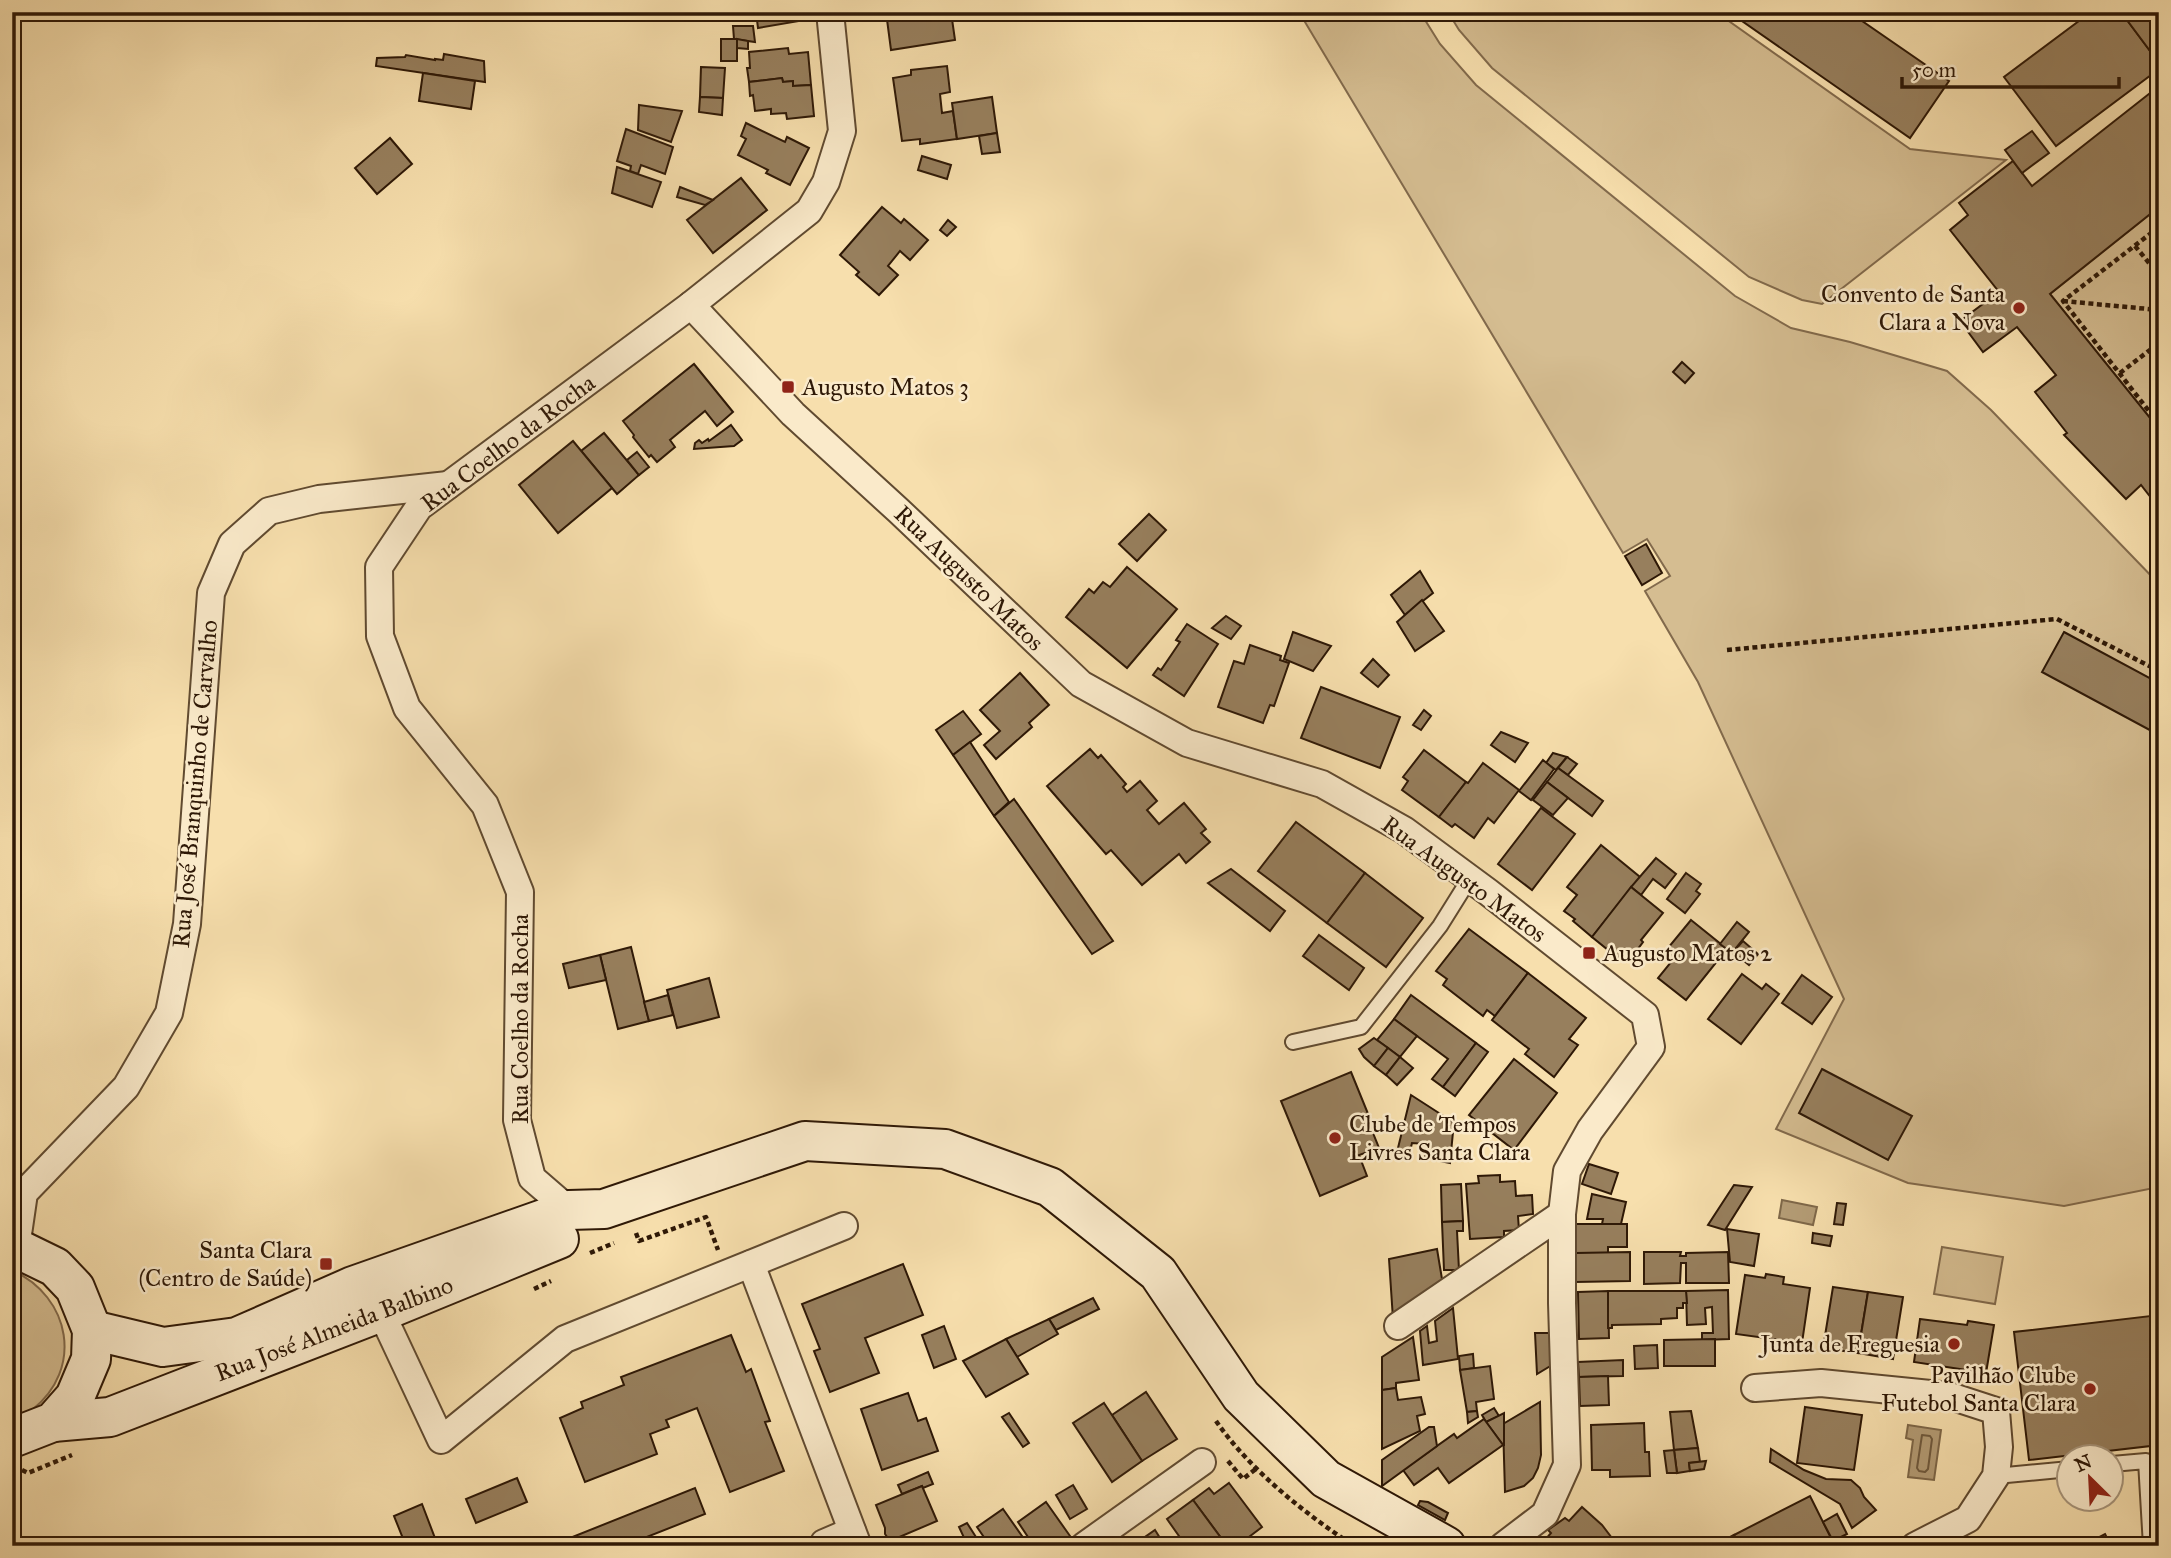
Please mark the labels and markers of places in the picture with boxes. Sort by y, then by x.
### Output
place label: Convento de Santa Clara a Nova [1821,279,2006,337]
marker: Convento de Santa Clara a Nova [2011,300,2027,316]
place label: Augusto Matos 3 [801,372,969,402]
marker: Augusto Matos 3 [780,379,796,395]
place label: Augusto Matos 2 [1602,938,1772,968]
marker: Augusto Matos 2 [1581,945,1597,961]
place label: Clube de Tempos Livres Santa Clara [1349,1109,1531,1167]
marker: Clube de Tempos Livres Santa Clara [1327,1130,1343,1146]
place label: Santa Clara (Centro de Saúde) [139,1235,313,1293]
marker: Santa Clara (Centro de Saúde) [318,1256,334,1272]
place label: Junta de Freguesia [1757,1329,1941,1359]
marker: Junta de Freguesia [1946,1336,1962,1352]
place label: Pavilhão Clube Futebol Santa Clara [1881,1360,2077,1418]
marker: Pavilhão Clube Futebol Santa Clara [2082,1381,2098,1397]

